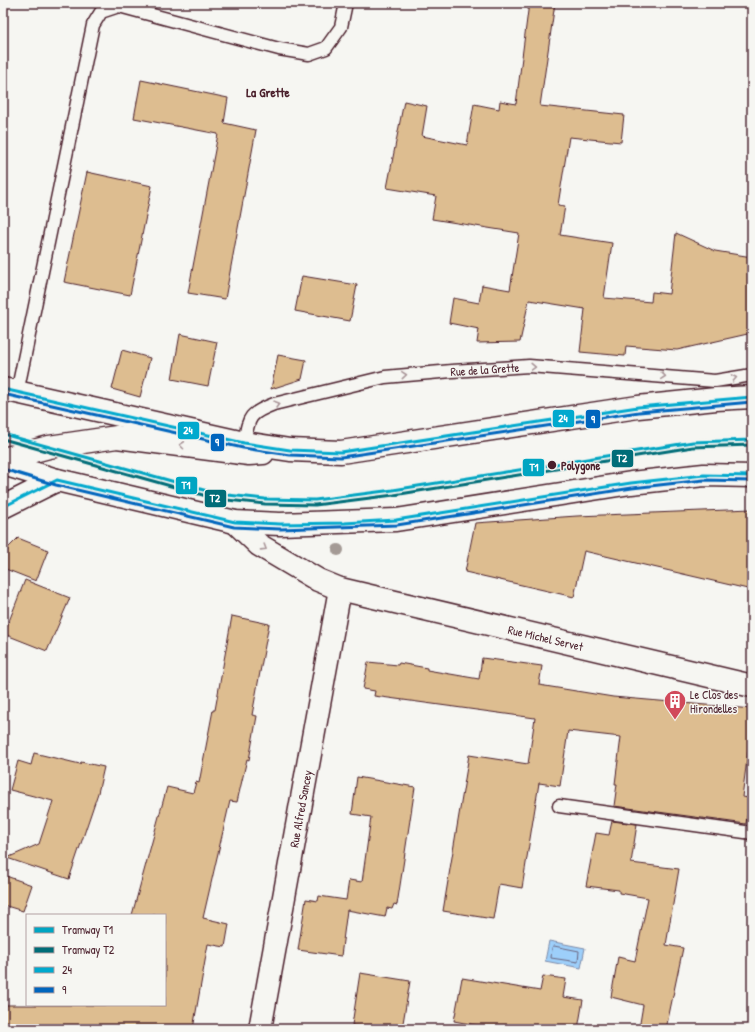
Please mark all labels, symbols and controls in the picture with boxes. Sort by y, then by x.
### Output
district label: La Grette [246,83,291,101]
street label: Rue de la Grette [450,358,520,380]
one-way arrow [530,363,536,371]
one-way arrow [401,371,407,380]
one-way arrow [660,372,666,381]
one-way arrow [731,374,737,383]
one-way arrow [273,400,280,409]
line badge: 24 [552,409,575,428]
line badge: 9 [585,409,601,429]
text: 24 [558,411,568,425]
text: 9 [591,412,595,426]
line badge: 24 [177,421,200,440]
text: 24 [183,423,193,437]
line badge: 9 [210,433,225,452]
text: 9 [215,435,219,449]
one-way arrow [179,441,185,450]
line badge: T2 [611,449,634,468]
text: T2 [616,451,628,465]
place label: Polygone [561,457,600,475]
line badge: T1 [522,458,545,477]
marker: Polygone [546,459,558,471]
text: T1 [528,460,539,474]
line badge: T1 [175,476,198,495]
text: T1 [180,478,191,492]
line badge: T2 [204,489,227,508]
text: T2 [209,491,221,505]
one-way arrow [260,543,267,550]
street label: Rue Michel Servet [506,620,586,655]
place label: Le Clos des Hirondelles [690,686,738,717]
building icon: Le Clos des Hirondelles [662,688,688,721]
street label: Rue Alfred Sancey [285,769,315,849]
legend [26,914,166,1006]
text: Tramway T1 [62,921,113,938]
text: Tramway T2 [62,941,115,958]
text: 24 [62,961,73,978]
text: 9 [62,981,67,998]

